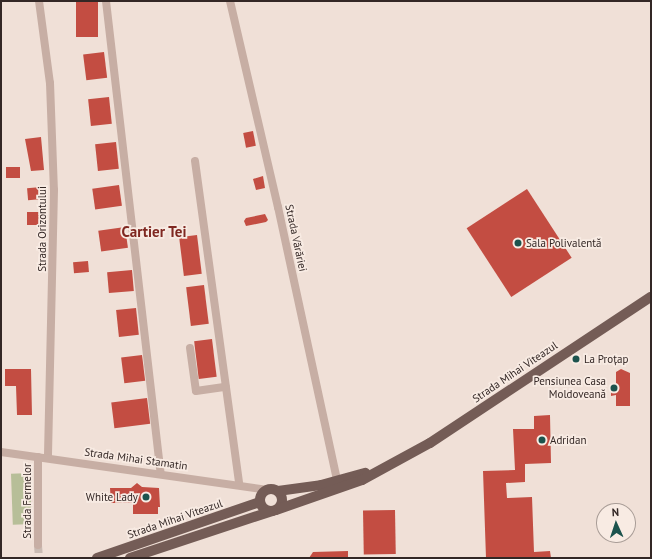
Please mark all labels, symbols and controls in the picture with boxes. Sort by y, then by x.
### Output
street label: Strada Orizontului [35,186,49,272]
street label: Strada Vărăriei [282,203,310,273]
district label: Cartier Tei [121,223,187,241]
place label: Sala Polivalentă [526,236,601,250]
marker: Sala Polivalentă [513,238,523,248]
street label: Strada Mihai Viteazul [470,339,560,405]
place label: La Proțap [584,352,628,366]
marker: La Proțap [571,354,581,364]
place label: Pensiunea Casa Moldoveană [533,375,606,401]
marker: Pensiunea Casa Moldoveană [609,383,619,393]
place label: Adridan [550,433,586,447]
marker: Adridan [537,435,547,445]
street label: Strada Mihai Stamatin [83,445,189,473]
street label: Strada Fermelor [20,463,34,539]
place label: White Lady [86,490,138,504]
marker: White Lady [141,492,151,502]
street label: Strada Mihai Viteazul [126,496,224,542]
north arrow [596,503,636,543]
text: N [611,505,619,519]

